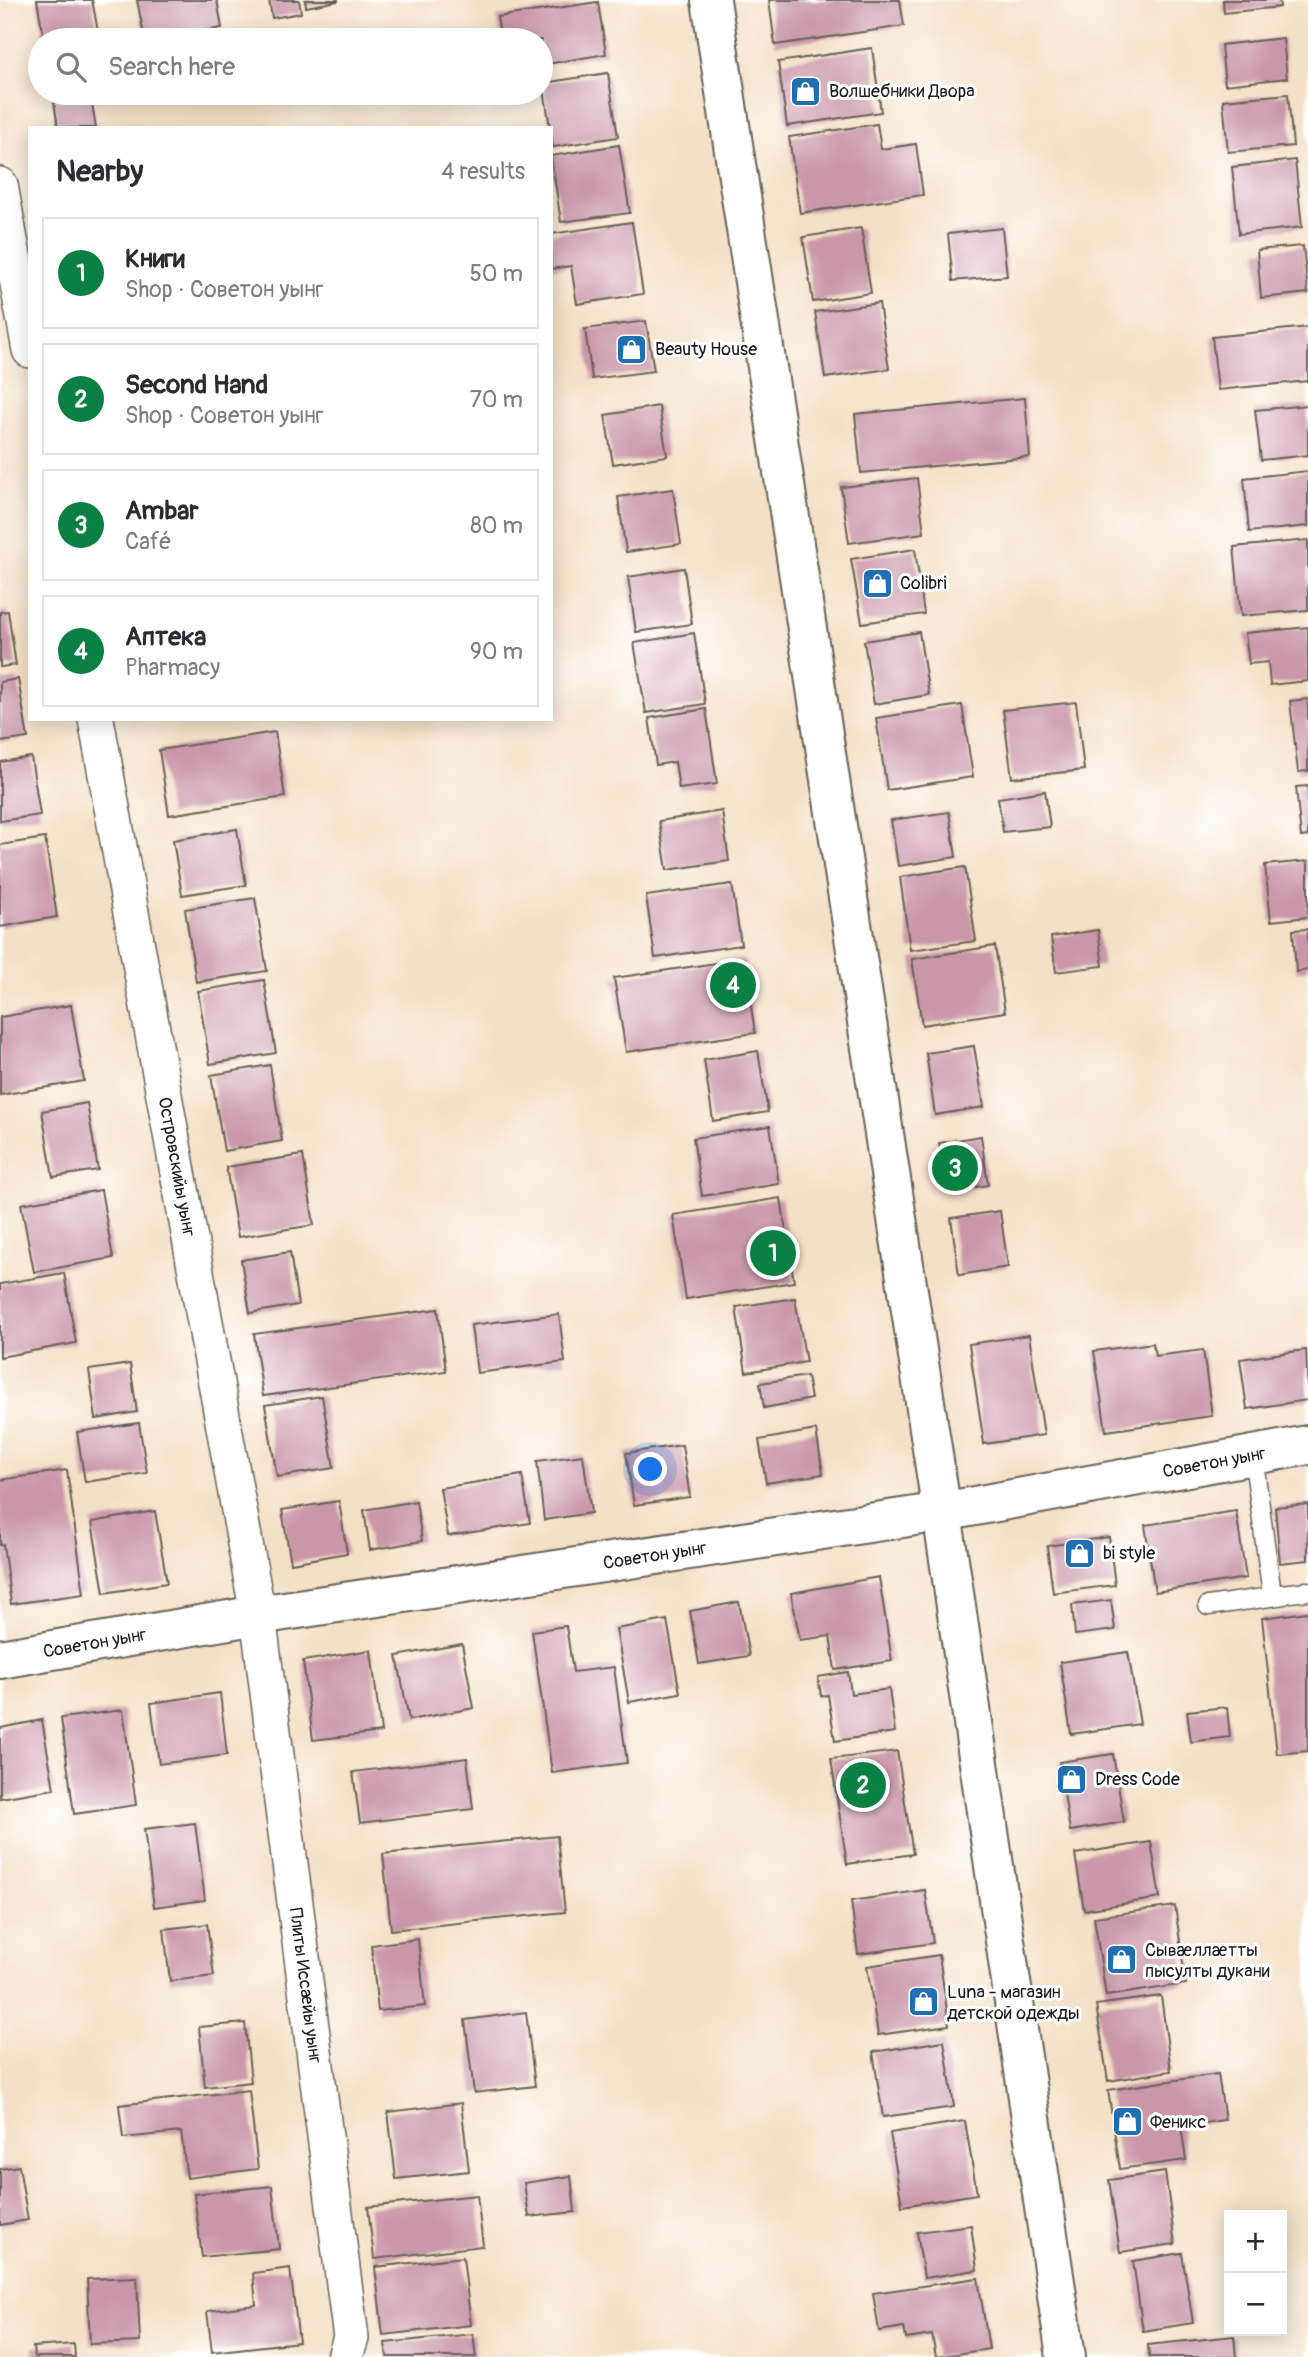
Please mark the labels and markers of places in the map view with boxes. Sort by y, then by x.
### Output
shop icon: Волшебники Двора [789,74,823,108]
place label: Волшебники Двора [829,80,975,103]
shop icon: Beauty House [615,332,649,366]
place label: Beauty House [655,338,757,361]
shop icon: Colibri [860,566,894,600]
place label: Colibri [900,572,947,595]
pin: 4 [710,959,756,1011]
pin: 3 [932,1142,978,1194]
pin: 1 [750,1227,796,1279]
shop icon: bi style [1063,1536,1097,1570]
place label: bi style [1103,1542,1155,1565]
pin: 2 [840,1759,886,1811]
shop icon: Dress Code [1055,1762,1089,1796]
place label: Dress Code [1095,1768,1180,1791]
place label: Сывæллæтты пысулты дукани [1145,1939,1270,1983]
shop icon: Сывæллæтты пысулты дукани [1105,1943,1139,1977]
place label: Luna - магазин детской одежды [947,1981,1080,2025]
shop icon: Luna - магазин детской одежды [907,1985,941,2019]
shop icon: Феникс [1110,2105,1144,2139]
place label: Феникс [1150,2111,1206,2134]

